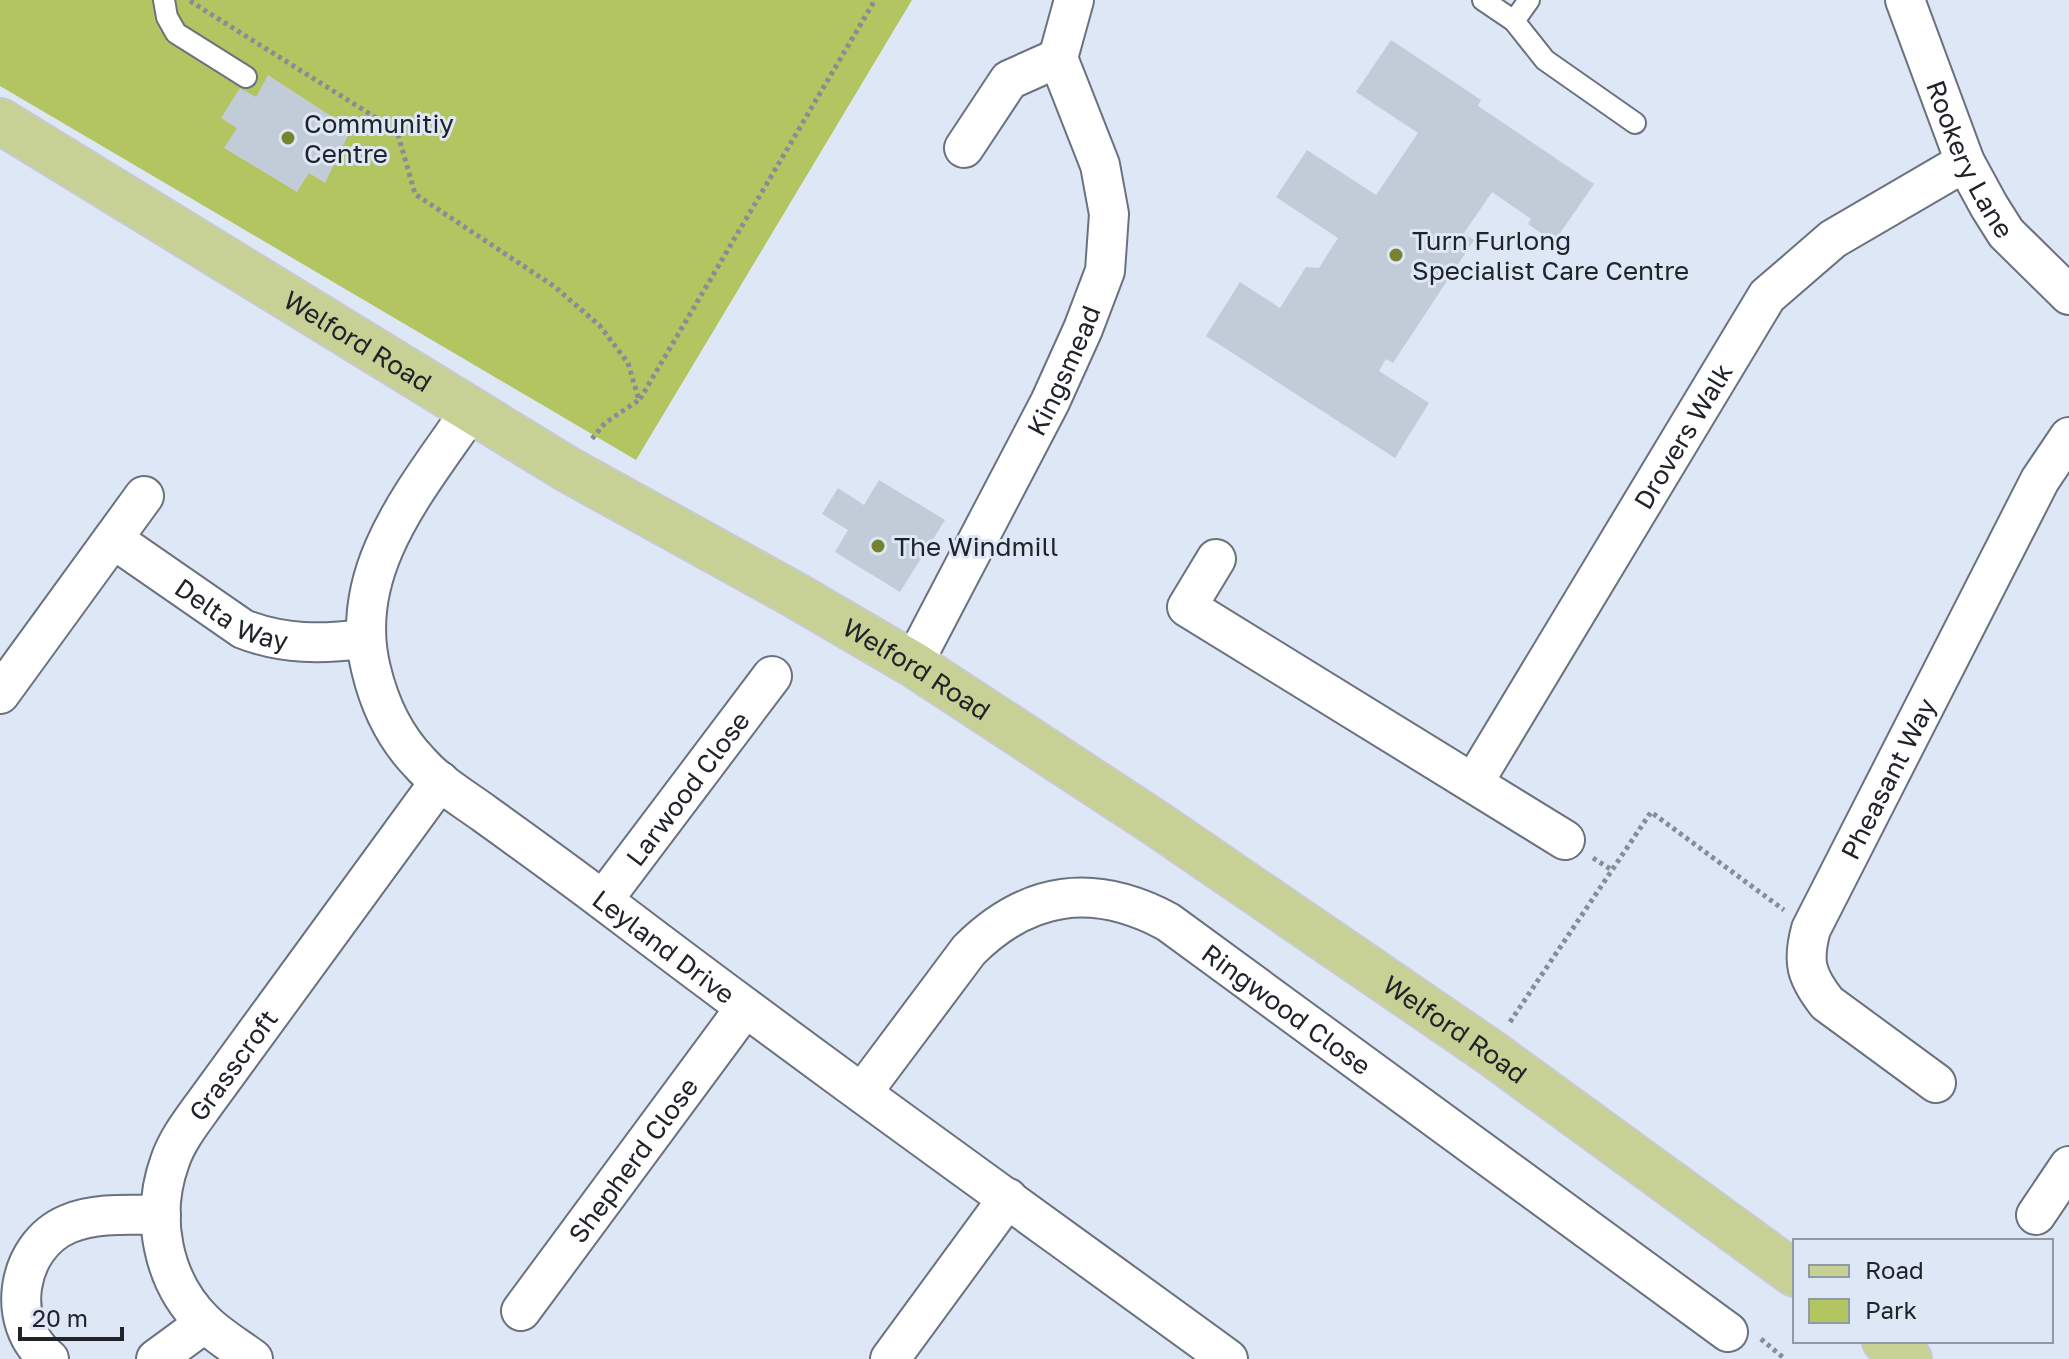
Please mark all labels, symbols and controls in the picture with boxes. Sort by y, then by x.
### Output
street label: Rookery Lane [1921,76,2021,243]
place label: Communitiy Centre [304,108,454,169]
marker: Communitiy Centre [279,129,297,147]
place label: Turn Furlong Specialist Care Centre [1412,225,1689,286]
marker: Turn Furlong Specialist Care Centre [1387,246,1405,264]
street label: Welford Road [278,284,438,398]
street label: Kingsmead [1020,301,1106,441]
street label: Drovers Walk [1627,357,1738,514]
place label: The Windmill [894,531,1058,562]
marker: The Windmill [869,537,887,555]
street label: Delta Way [169,571,291,656]
street label: Welford Road [838,611,996,726]
street label: Pheasant Way [1834,692,1942,864]
street label: Larwood Close [619,705,755,872]
street label: Leyland Drive [587,883,741,1010]
street label: Ringwood Close [1196,937,1377,1081]
street label: Welford Road [1378,968,1533,1089]
street label: Grasscroft [182,1003,284,1127]
street label: Shepherd Close [562,1071,704,1248]
legend [1793,1239,2053,1343]
text: Road [1865,1255,1924,1284]
scale bar [20,1291,122,1341]
text: Park [1865,1295,1917,1324]
text: 20 m [32,1303,88,1332]

